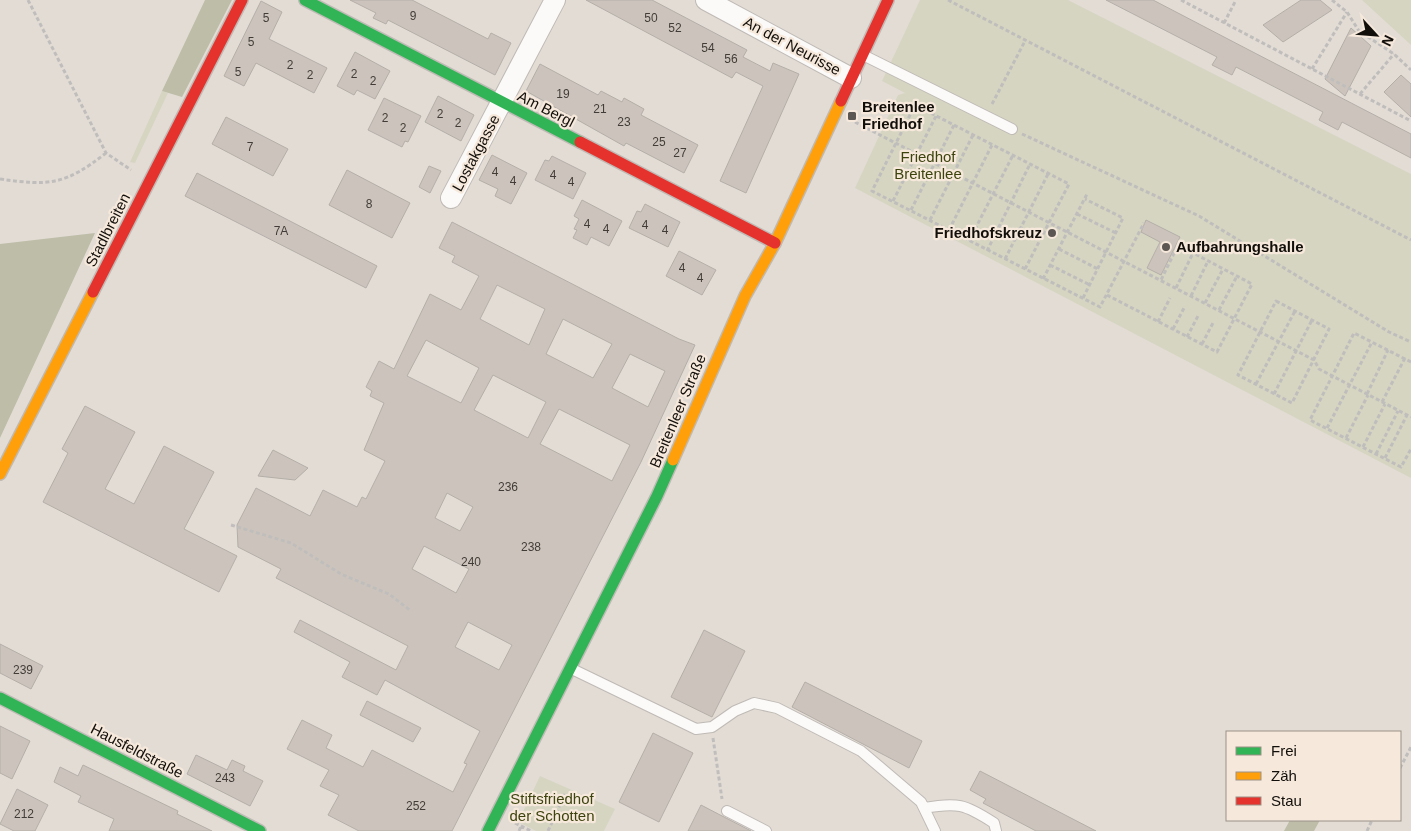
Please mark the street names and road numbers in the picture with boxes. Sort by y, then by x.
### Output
street label: An der Neurisse [741,13,844,78]
street label: Am Bergl [515,87,578,130]
street label: Lostakgasse [448,112,503,194]
street label: Stadlbreiten [82,190,133,269]
street label: Breitenleer Straße [646,351,709,470]
street label: Hausfeldstraße [88,720,186,781]

